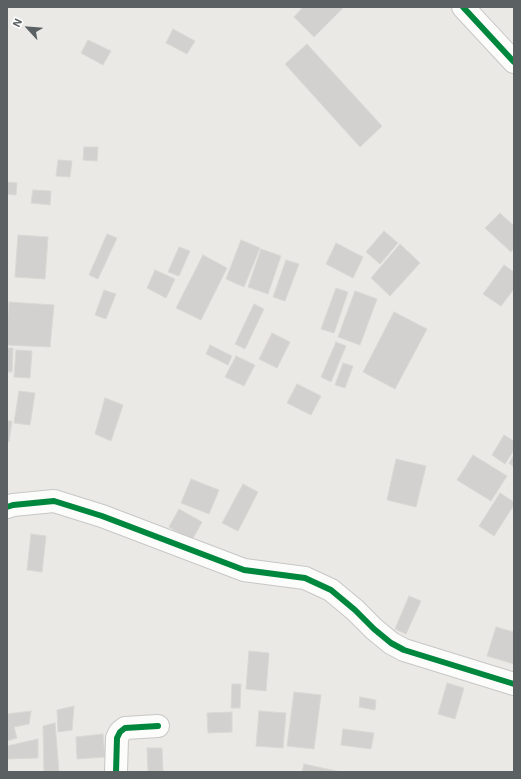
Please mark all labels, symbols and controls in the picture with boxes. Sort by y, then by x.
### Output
north arrow [8,8,48,48]
text: N [9,16,24,29]

